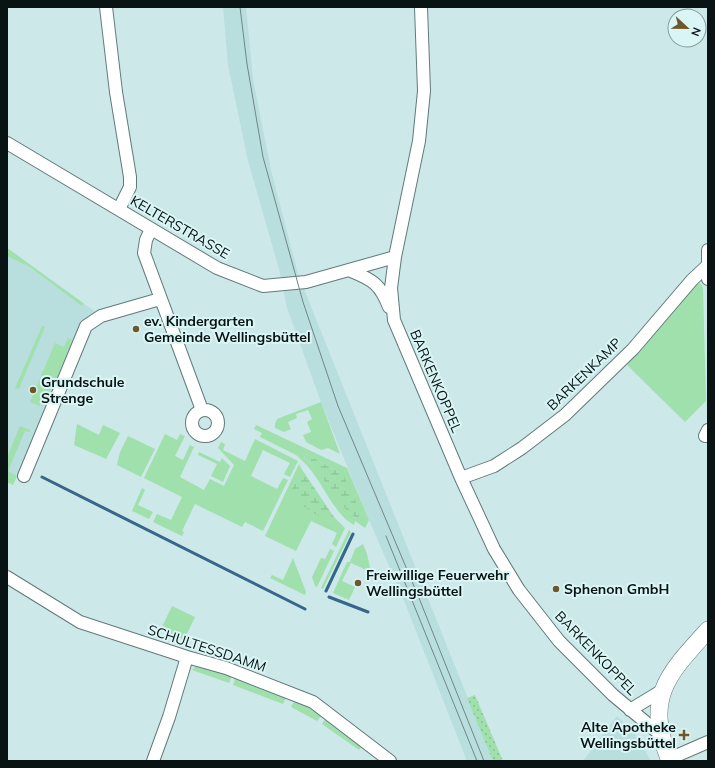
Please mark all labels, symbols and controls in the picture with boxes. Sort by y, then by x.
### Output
north arrow [667,8,707,48]
text: N [688,25,704,38]
street label: KELTERSTRASSE [127,191,233,263]
place label: ev. Kindergarten Gemeinde Wellingsbüttel [144,312,311,346]
marker: ev. Kindergarten Gemeinde Wellingsbüttel [131,324,141,334]
street label: BARKENKOPPEL [406,327,466,436]
street label: BARKENKAMP [543,334,625,414]
place label: Grundschule Strenge [41,373,125,407]
marker: Grundschule Strenge [28,385,38,395]
place label: Freiwillige Feuerwehr Wellingsbüttel [366,566,509,600]
marker: Freiwillige Feuerwehr Wellingsbüttel [353,578,363,588]
place label: Sphenon GmbH [564,580,669,598]
marker: Sphenon GmbH [551,584,561,594]
street label: BARKENKOPPEL [551,607,641,699]
street label: SCHULTESSDAMM [145,620,269,676]
place label: Alte Apotheke Wellingsbüttel [580,718,676,752]
marker: Alte Apotheke Wellingsbüttel [679,730,689,740]

